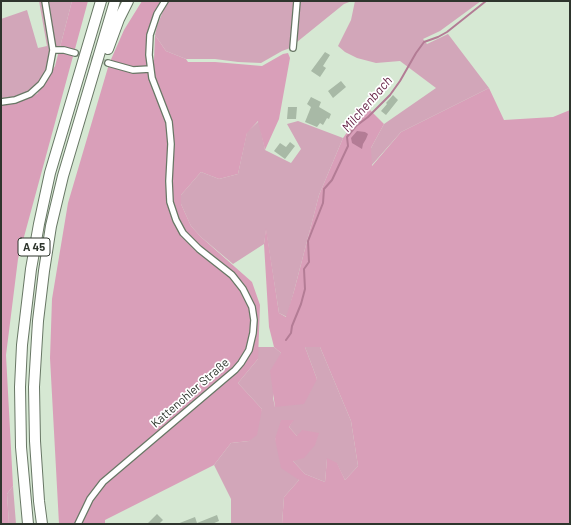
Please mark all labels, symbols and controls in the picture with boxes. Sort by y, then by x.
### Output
water label: Milchenbach [338,73,396,135]
road number: A 45 [18,238,50,256]
street label: Kattenohler Straße [148,355,232,431]

